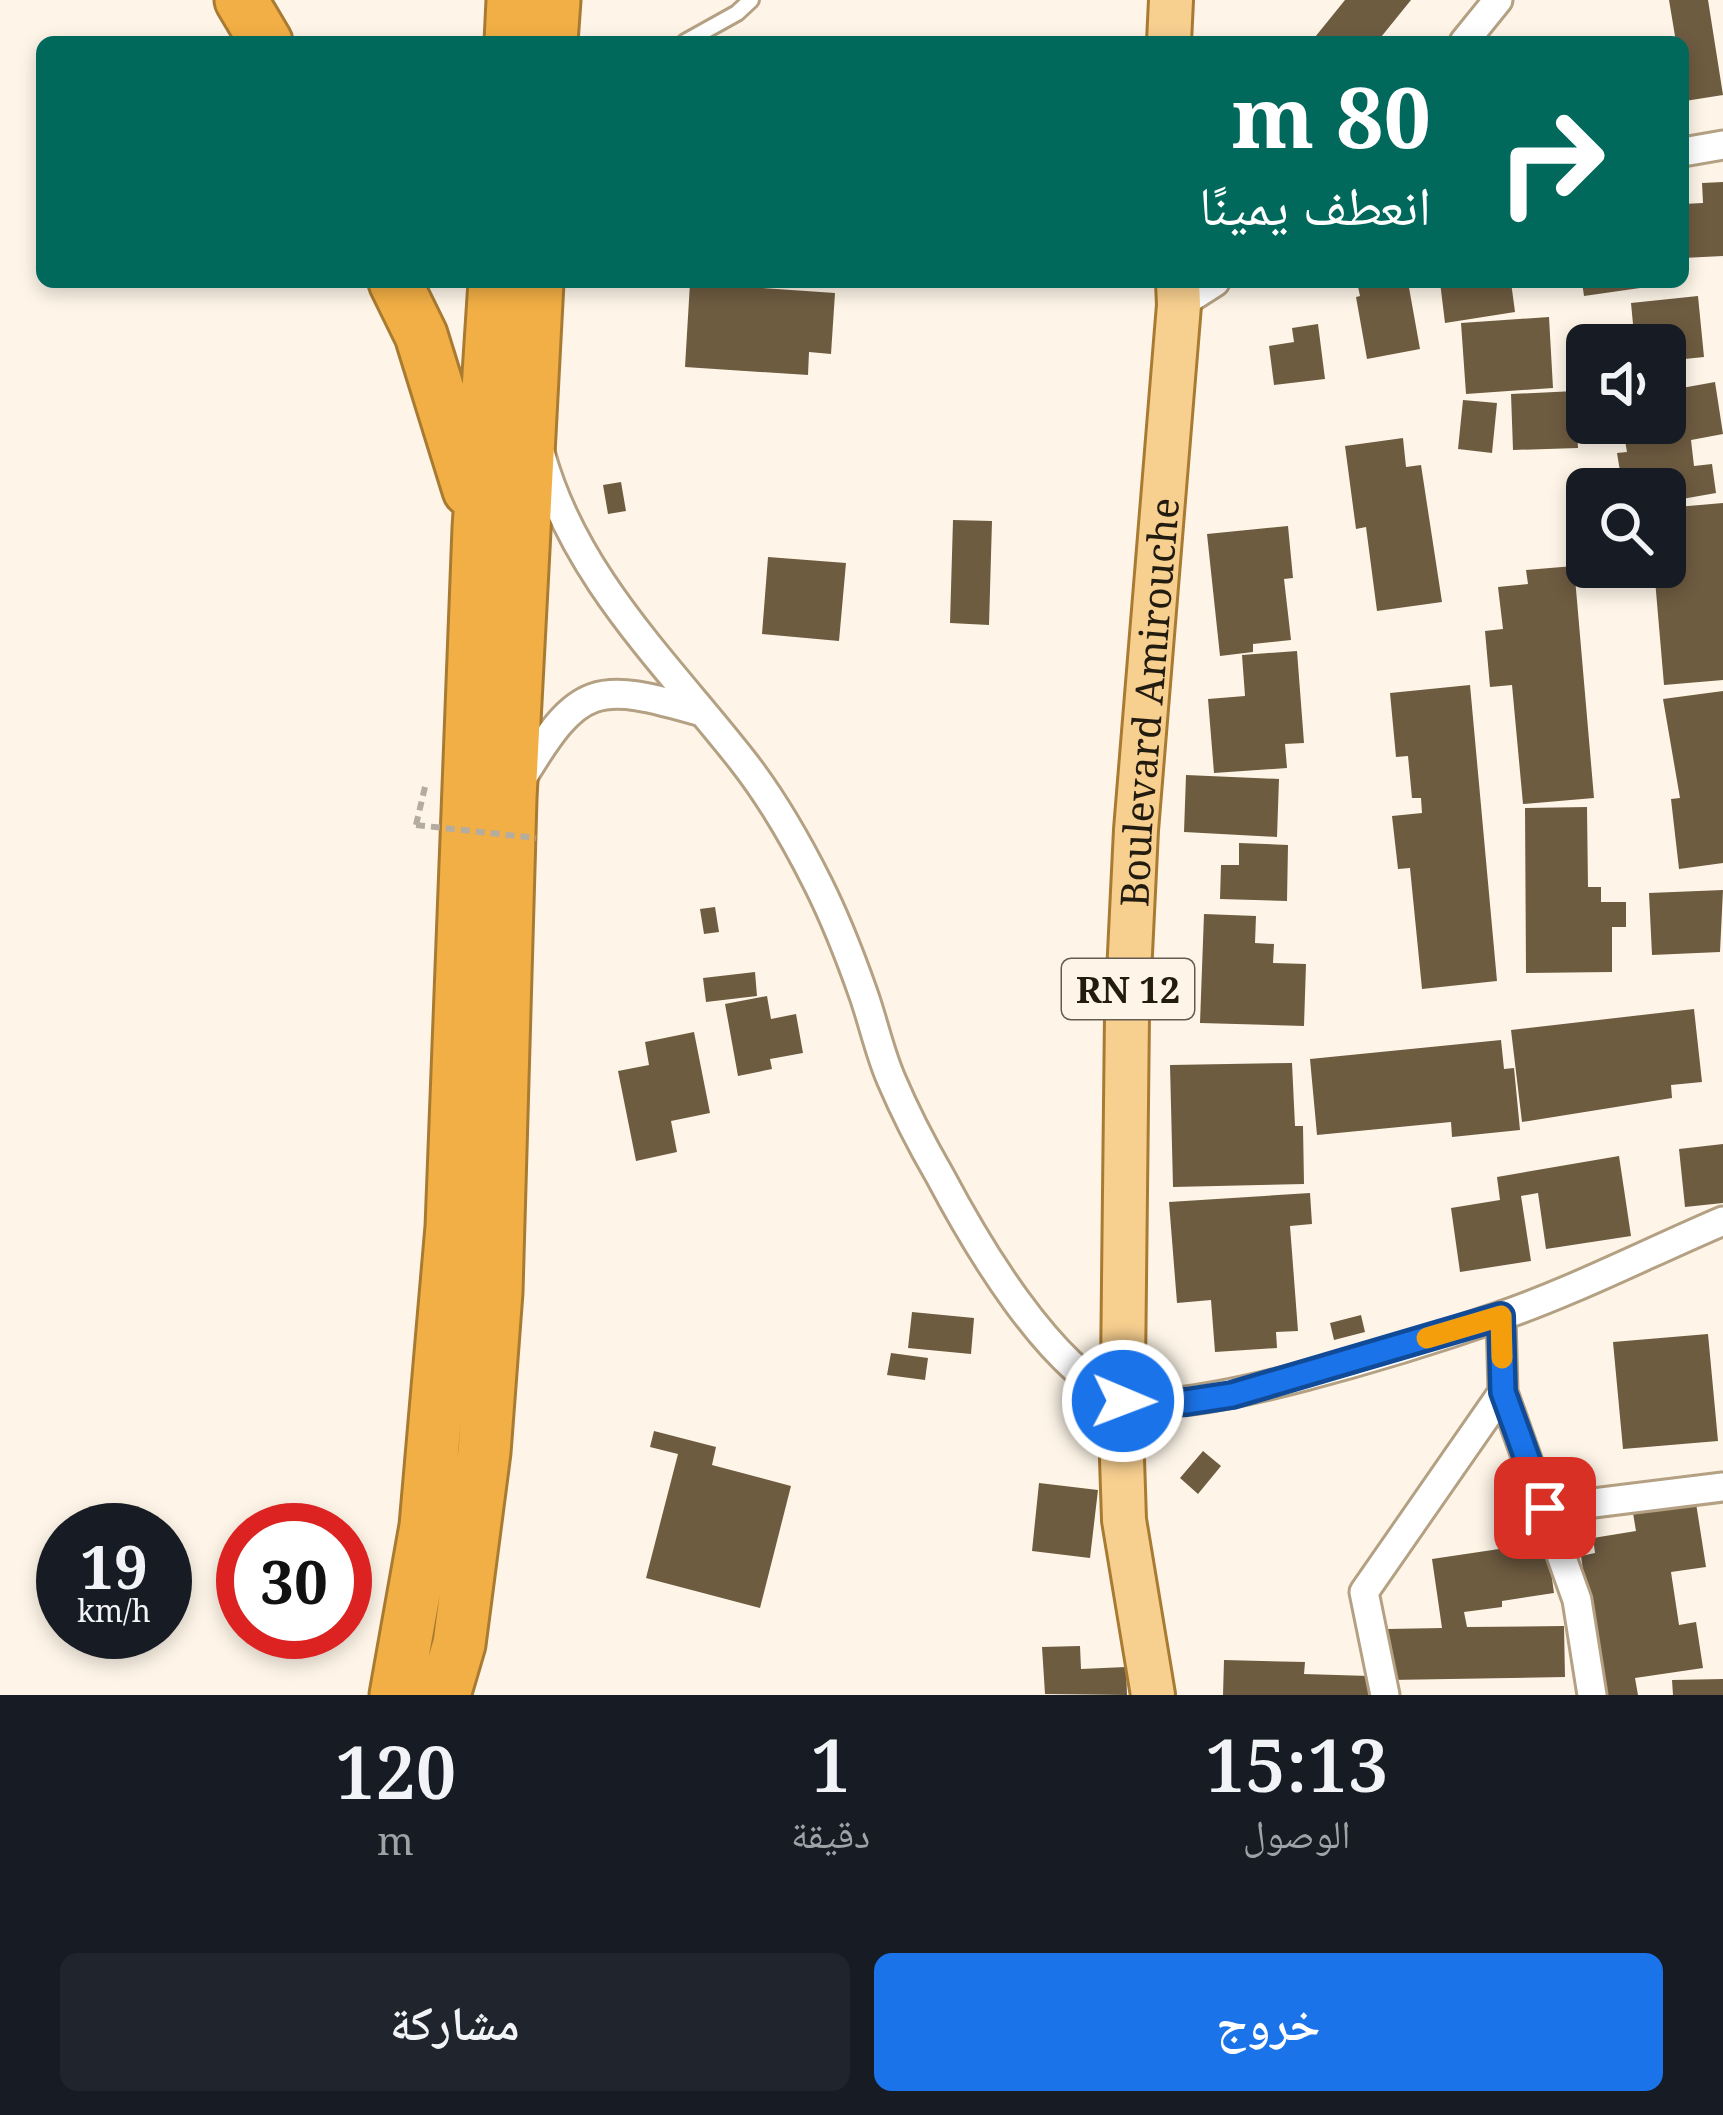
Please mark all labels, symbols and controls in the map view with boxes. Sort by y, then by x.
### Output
text: 80 m [1231,58,1431,173]
icon: right [1473,84,1629,240]
text: انعطف يمينًا [1199,167,1431,241]
map controls [1566,324,1686,588]
button: sound [1566,324,1686,444]
button: search [1566,468,1686,588]
street label: Boulevard Amirouche [1106,496,1190,908]
road number: RN 12 [1062,959,1194,1019]
position arrow [1060,1338,1186,1464]
pin [1494,1457,1596,1559]
icon: arrive [1512,1475,1578,1541]
speed limit sign: 30 [216,1503,372,1659]
text: 19 [80,1525,148,1607]
text: km/h [77,1590,151,1631]
text: 1 [810,1715,851,1813]
text: 15:13 [1205,1715,1388,1813]
text: 120 [335,1722,456,1820]
text: دقيقة [791,1806,870,1859]
text: الوصول [1243,1806,1351,1859]
text: m [377,1813,414,1866]
button: مشاركة [60,1953,850,2091]
button: خروج [874,1953,1663,2091]

